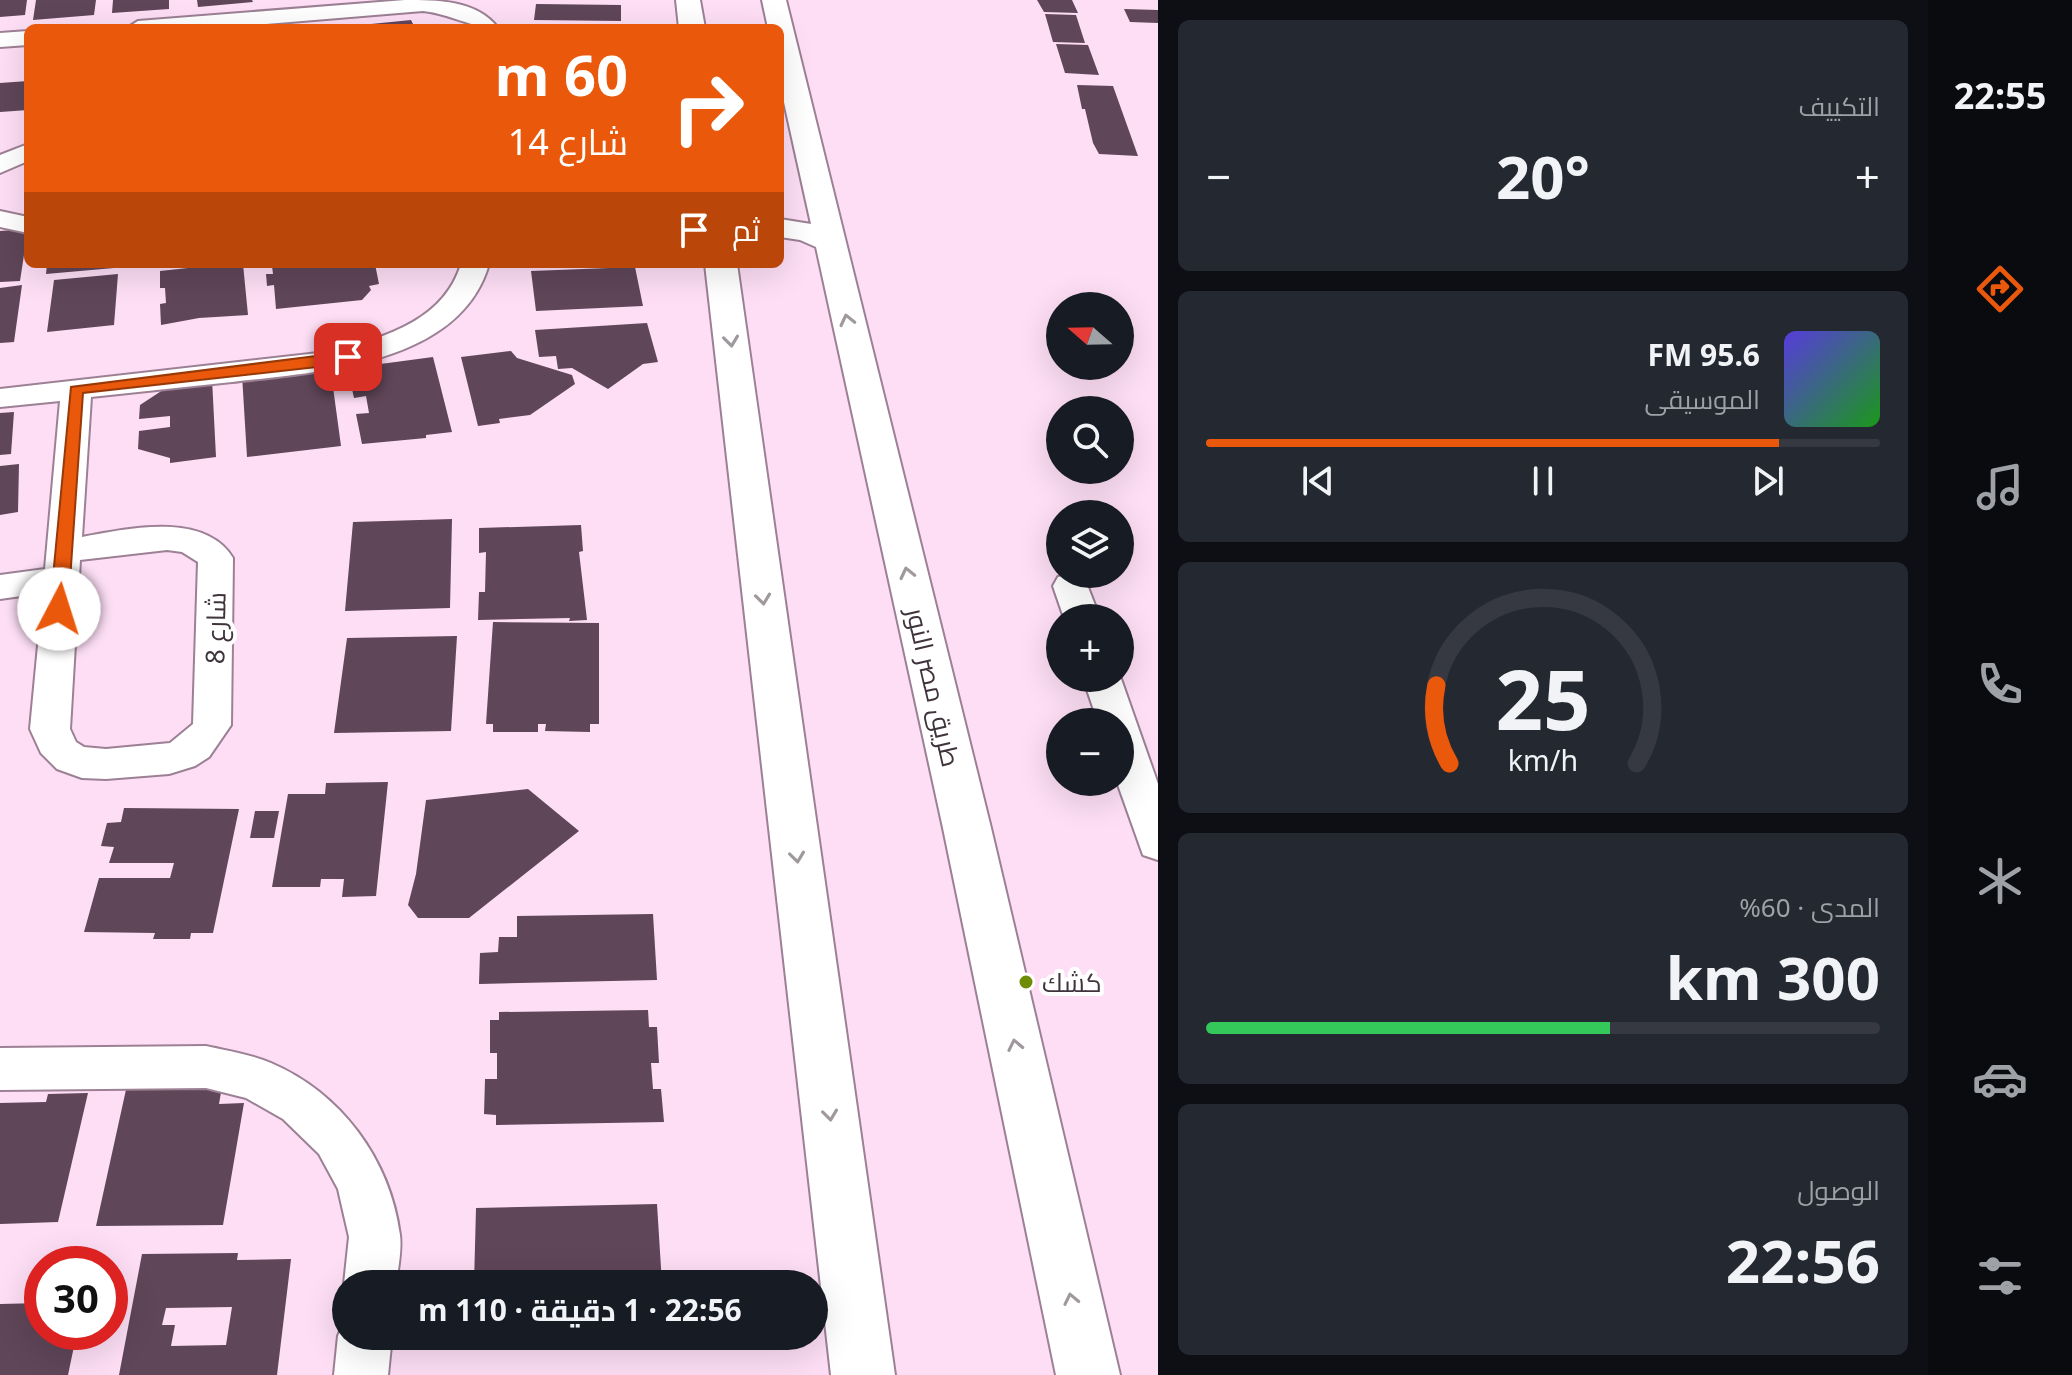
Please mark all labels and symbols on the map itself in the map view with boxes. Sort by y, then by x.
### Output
north arrow [1046,292,1134,380]
one-way arrow [839,314,856,328]
pin [314,323,382,391]
one-way arrow [722,335,739,348]
position arrow [17,567,101,651]
one-way arrow [899,567,916,581]
street label: شارع 8 [196,592,234,664]
one-way arrow [754,593,771,606]
street label: طريق مصر النور [898,602,970,770]
one-way arrow [788,851,805,864]
place label: كشك [1042,964,1102,1000]
marker: كشك [1017,973,1035,991]
one-way arrow [1007,1039,1024,1052]
one-way arrow [821,1108,838,1122]
speed limit sign: 30 [24,1246,128,1350]
one-way arrow [1063,1293,1080,1306]

